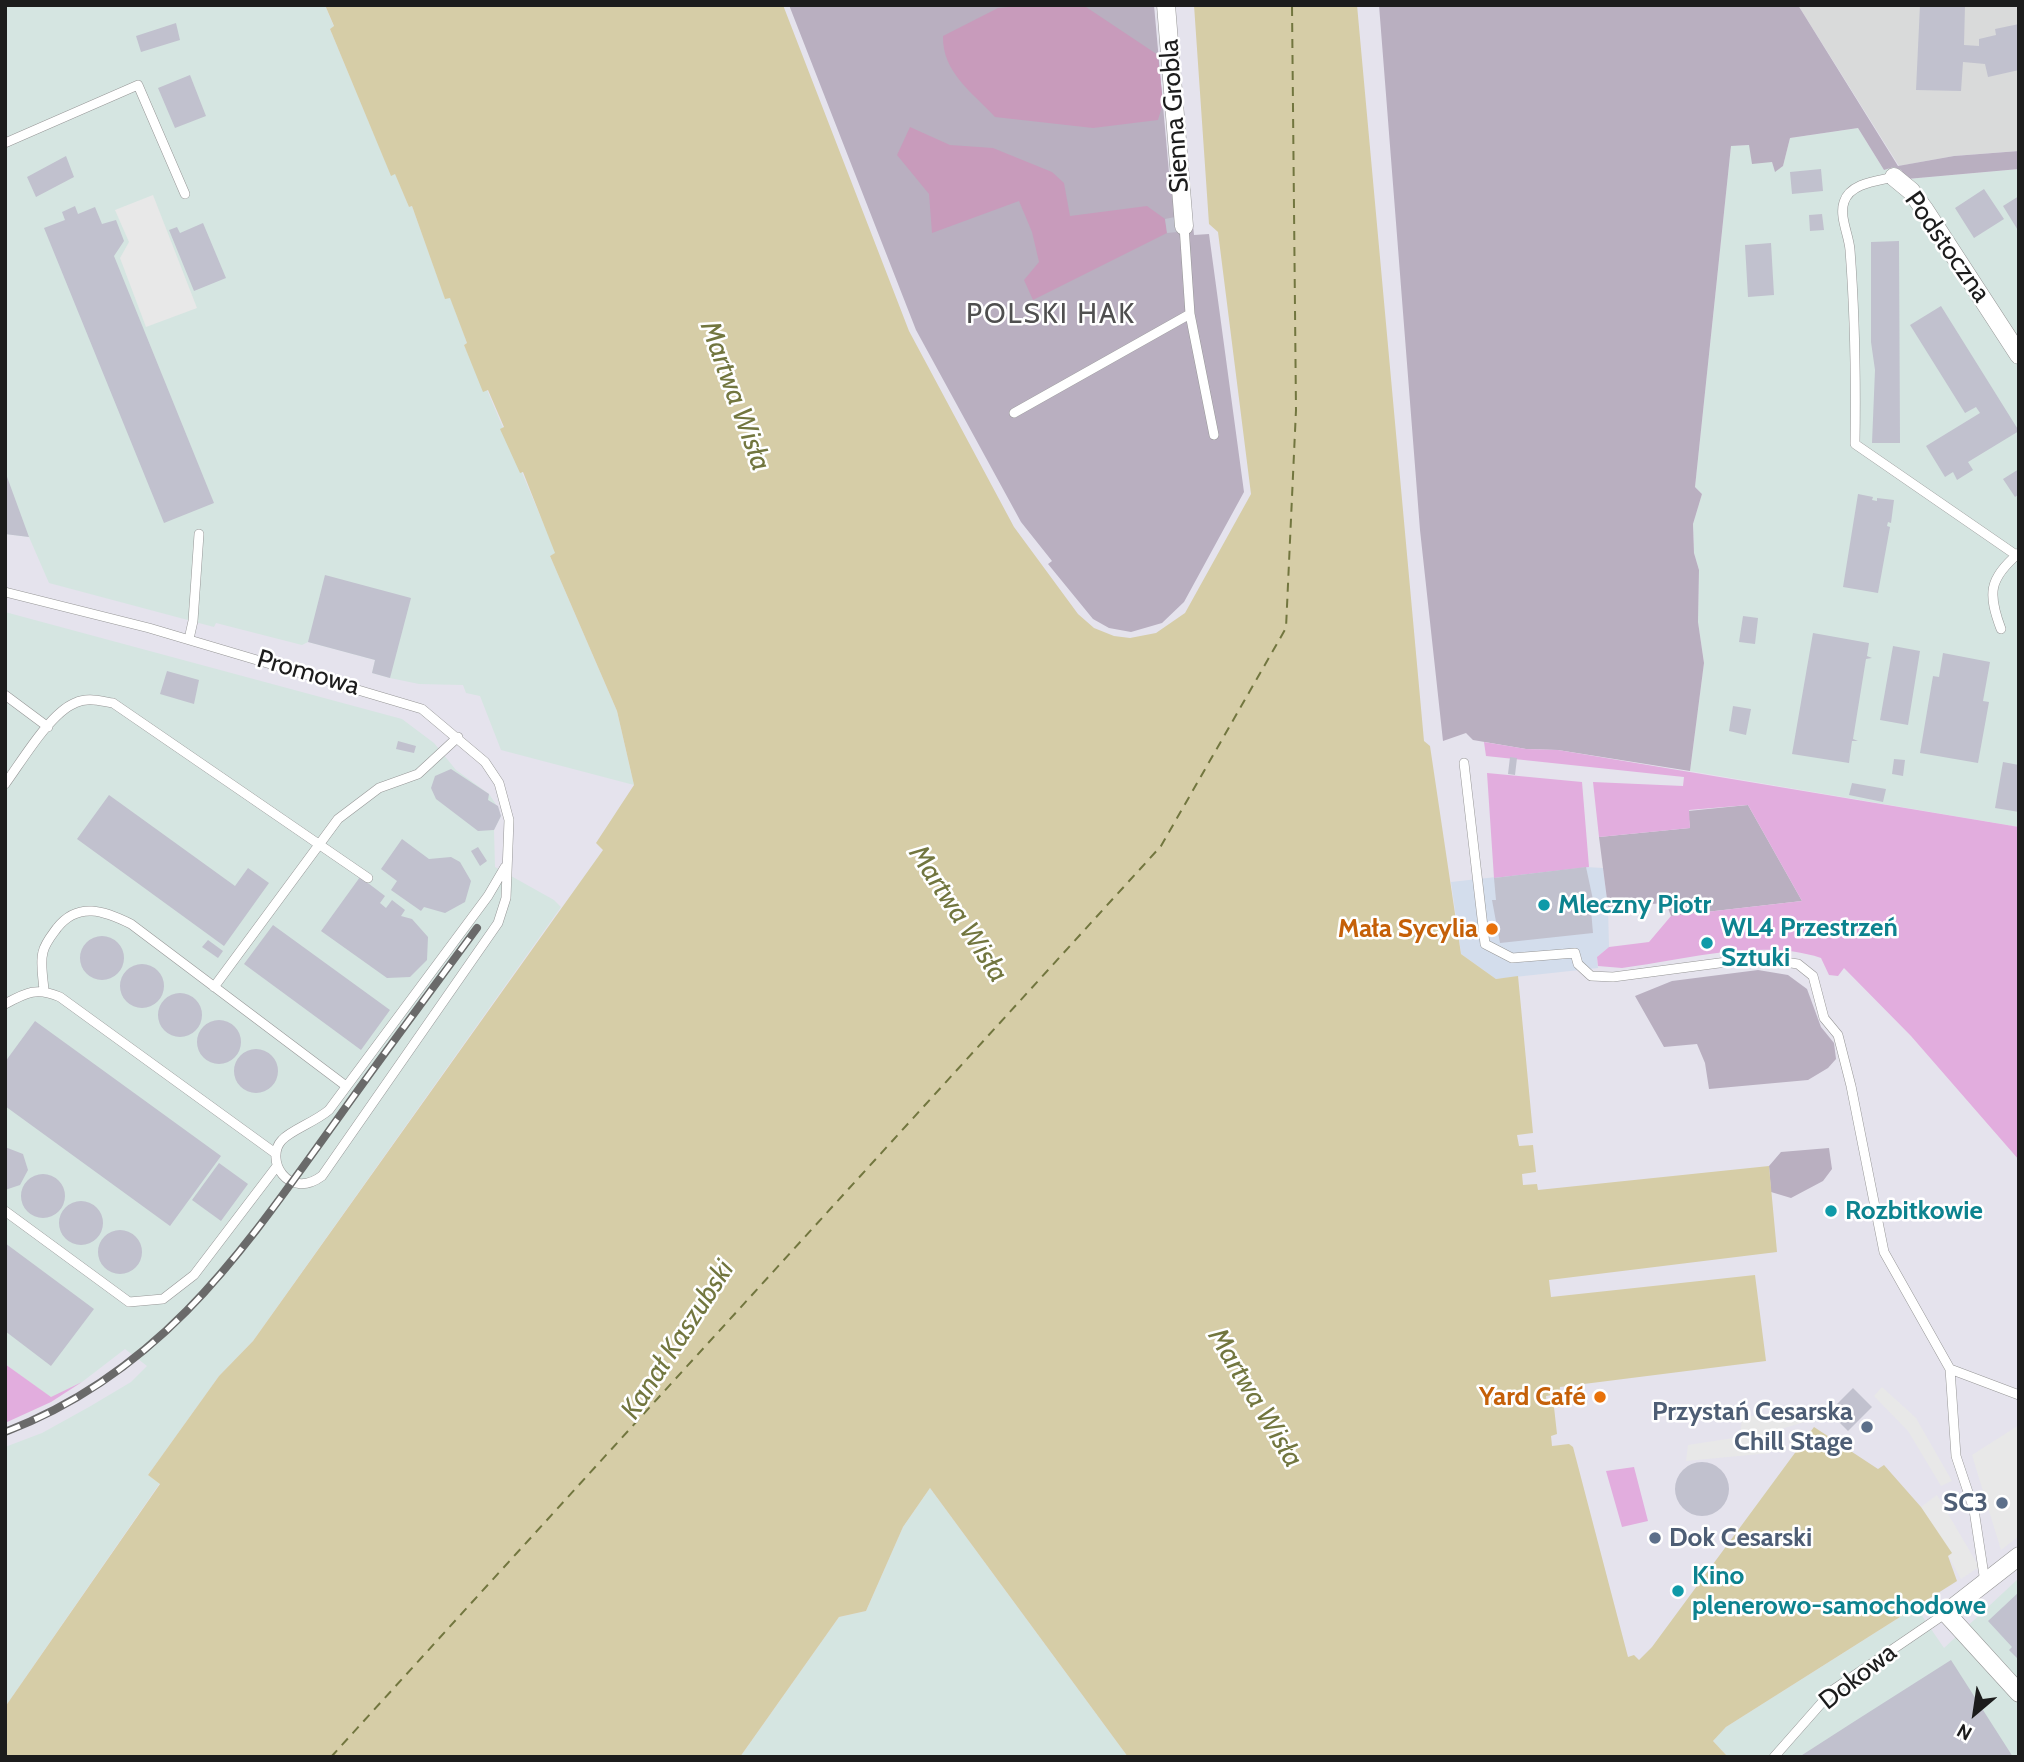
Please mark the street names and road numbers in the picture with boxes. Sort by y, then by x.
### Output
street label: Sienna Grobla [1154,38,1196,194]
street label: Podstoczna [1897,186,1997,308]
street label: Promowa [253,644,363,702]
street label: Dokowa [1813,1637,1903,1717]

